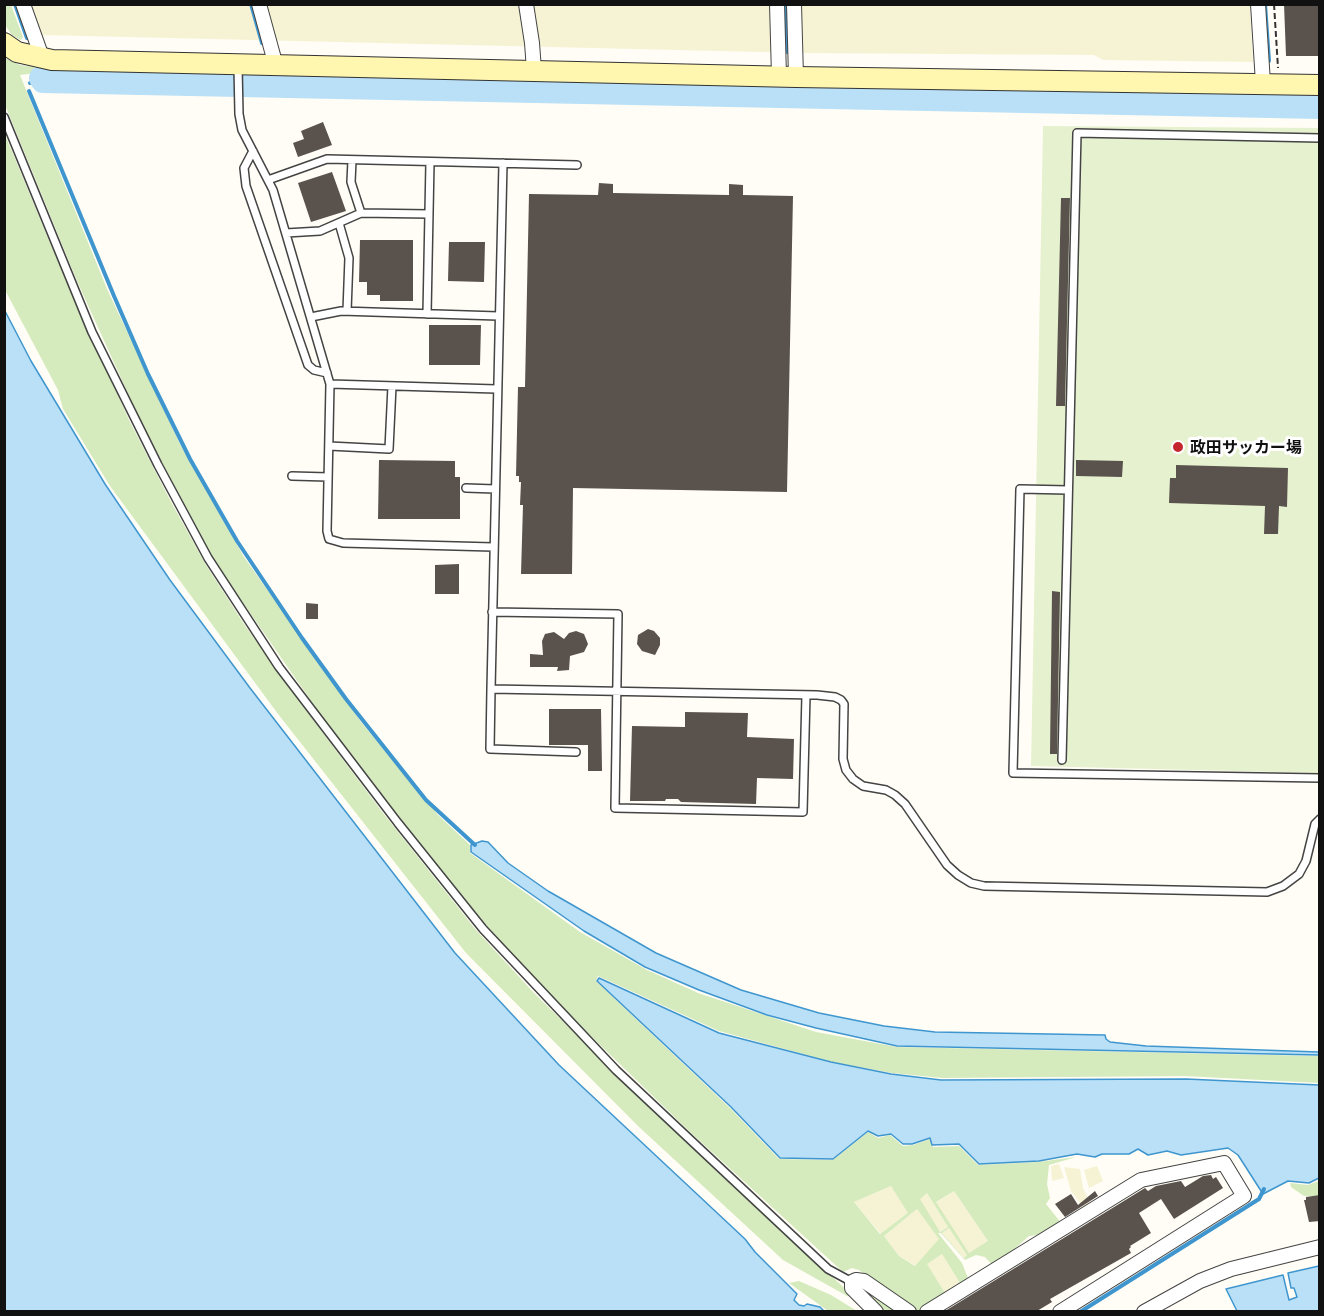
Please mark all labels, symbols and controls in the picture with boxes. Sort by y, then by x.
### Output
place label: 政田サッカー場 [1190,437,1302,457]
marker: 政田サッカー場 [1171,440,1185,454]

